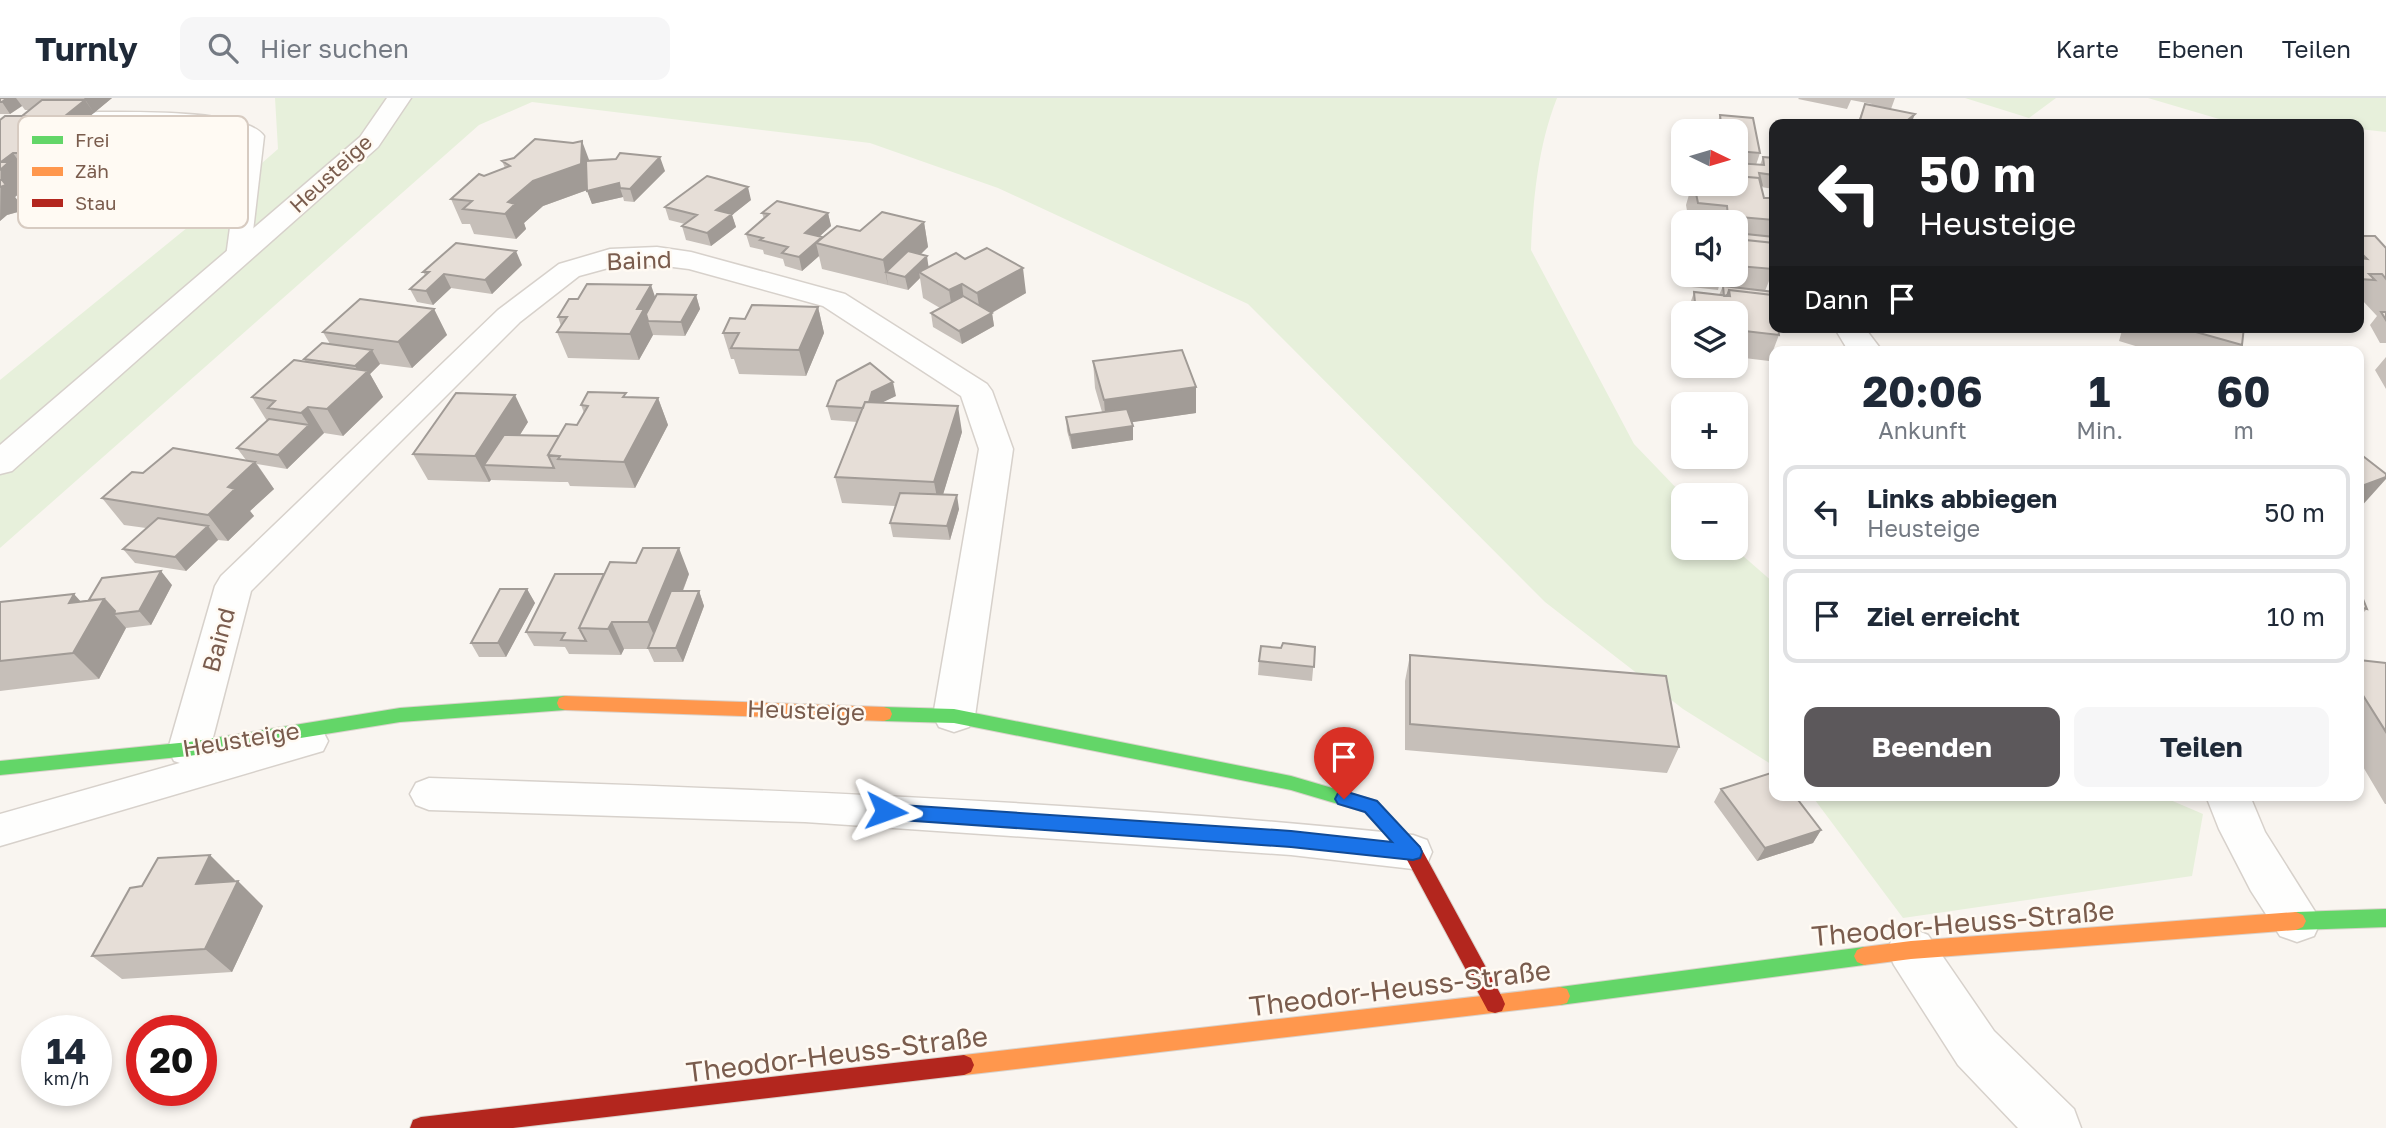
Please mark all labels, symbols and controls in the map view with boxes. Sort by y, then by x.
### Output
search box [180,17,670,80]
text: Turnly [35,29,138,68]
icon: search [204,29,242,67]
text: Hier suchen [260,33,409,64]
text: Karte [2056,34,2119,63]
text: Ebenen [2157,34,2244,63]
text: Teilen [2282,34,2351,63]
legend [18,116,248,228]
north arrow [1671,119,1748,196]
map controls [1671,119,1748,560]
text: Frei [75,128,110,151]
street label: Heusteige [284,129,377,218]
text: 50 m [1919,144,2036,203]
icon: left [1804,147,1895,238]
text: Zäh [75,159,109,182]
text: Stau [75,191,117,214]
text: Heusteige [1919,204,2076,242]
button: sound [1671,210,1748,287]
street label: Baind [606,244,672,275]
icon: arrive [1883,280,1921,318]
text: Dann [1804,284,1869,315]
button: layers [1671,301,1748,378]
text: 20:06 [1862,366,1983,416]
text: 1 [2089,366,2110,416]
text: 60 [2217,366,2271,416]
button: + [1671,392,1748,469]
text: Ankunft [1878,416,1967,444]
text: Min. [2076,416,2123,444]
text: m [2233,416,2254,444]
button: − [1671,483,1748,560]
text: Links abbiegen [1867,483,2057,514]
icon: left [1808,493,1846,531]
text: 50 m [2264,497,2325,528]
text: Heusteige [1867,514,1980,542]
icon: arrive [1808,597,1846,635]
text: Ziel erreicht [1867,601,2020,632]
text: 10 m [2267,601,2325,632]
street label: Baind [195,604,240,675]
street label: Heusteige [747,693,866,726]
button: Beenden [1804,707,2060,787]
button: Teilen [2074,707,2329,787]
street label: Heusteige [180,715,301,762]
pin [1314,727,1374,799]
icon: arrive [1325,738,1363,776]
position arrow [849,774,923,848]
street label: Theodor-Heuss-Straße [1810,893,2116,952]
street label: Theodor-Heuss-Straße [1247,953,1553,1022]
speed limit sign: 20 [126,1015,217,1106]
street label: Theodor-Heuss-Straße [684,1019,990,1088]
text: 14 [47,1030,86,1072]
text: km/h [44,1067,89,1089]

